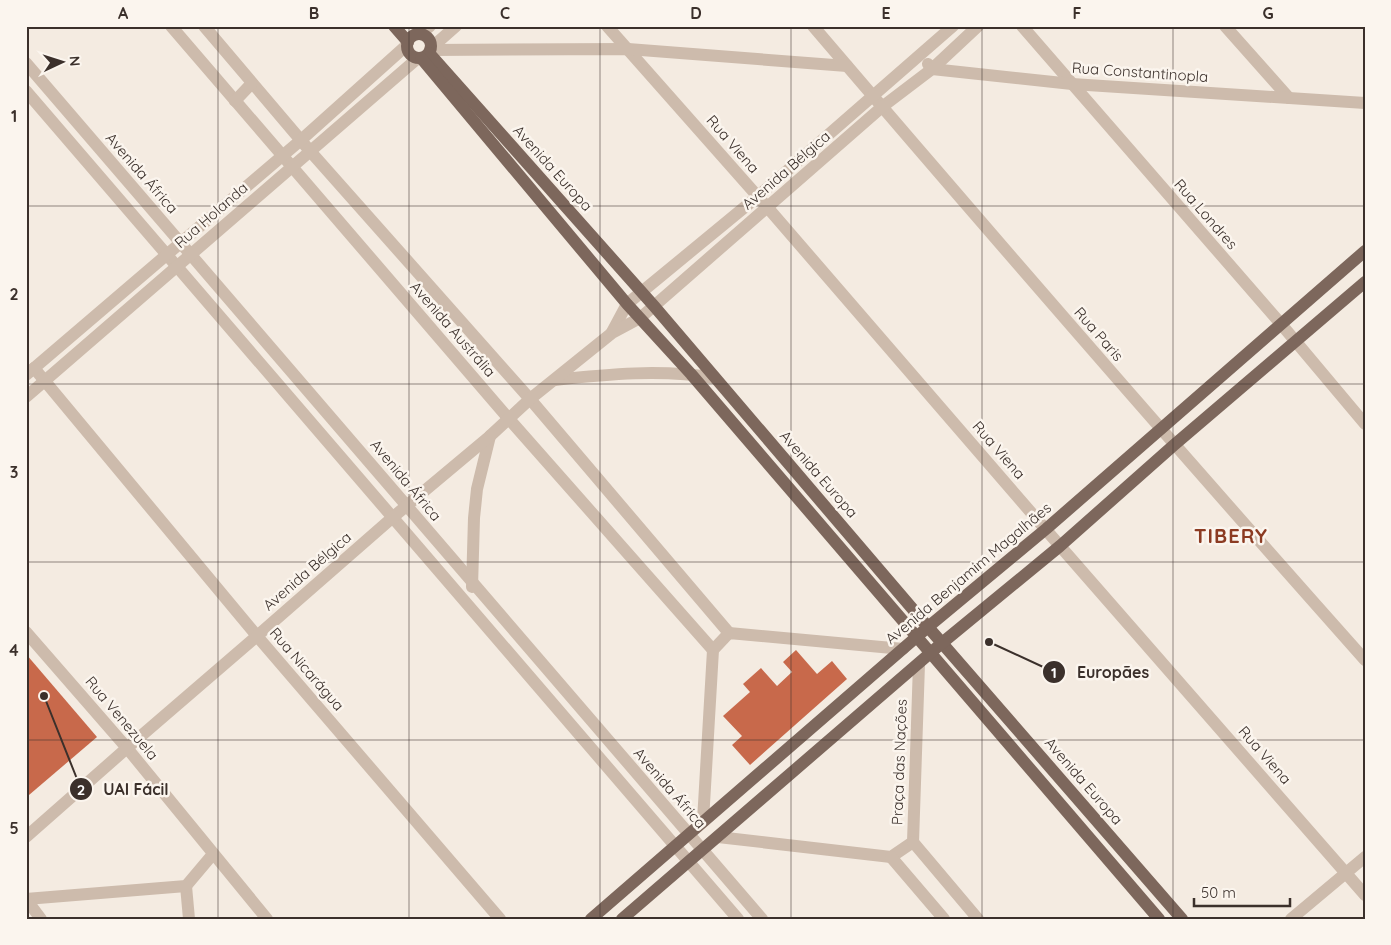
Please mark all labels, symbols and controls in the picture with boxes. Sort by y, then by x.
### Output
text: A [118,3,129,23]
text: B [309,3,319,23]
text: C [500,3,510,23]
text: D [690,3,702,23]
text: E [881,3,891,23]
text: F [1073,3,1082,23]
text: G [1262,3,1274,23]
north arrow [38,38,88,88]
text: N [66,55,84,67]
street label: Rua Constantinopla [1071,58,1209,86]
text: 1 [11,106,17,126]
street label: Rua Viena [703,111,763,177]
street label: Avenida Europa [509,121,597,215]
street label: Avenida Bélgica [738,127,834,213]
street label: Avenida África [102,129,182,217]
street label: Rua Londres [1170,175,1242,253]
street label: Rua Holanda [170,178,252,252]
street label: Avenida Austrália [406,277,500,381]
text: 2 [9,284,19,304]
street label: Rua Paris [1070,303,1128,365]
street label: Rua Viena [969,417,1029,483]
street label: Avenida Europa [776,426,862,522]
street label: Avenida África [366,435,446,525]
text: 3 [10,462,18,482]
street label: Avenida Benjamim Magalhães [881,498,1055,648]
district label: TIBERY [1194,523,1268,548]
street label: Avenida Bélgica [259,528,355,614]
street label: Rua Nicarágua [266,623,348,715]
text: 4 [9,640,19,660]
callout: Europães [1042,657,1159,688]
text: Europães [1077,662,1149,682]
text: 1 [1051,663,1057,682]
street label: Rua Venezuela [81,672,163,764]
street label: Praça das Nações [887,699,911,825]
street label: Rua Viena [1235,722,1295,788]
street label: Avenida Europa [1041,733,1127,829]
street label: Avenida África [630,744,710,832]
callout: UAI Fácil [69,774,179,805]
text: UAI Fácil [103,779,169,799]
text: 2 [77,780,85,799]
text: 5 [9,818,19,838]
scale bar [1194,875,1290,907]
text: 50 m [1201,883,1236,902]

